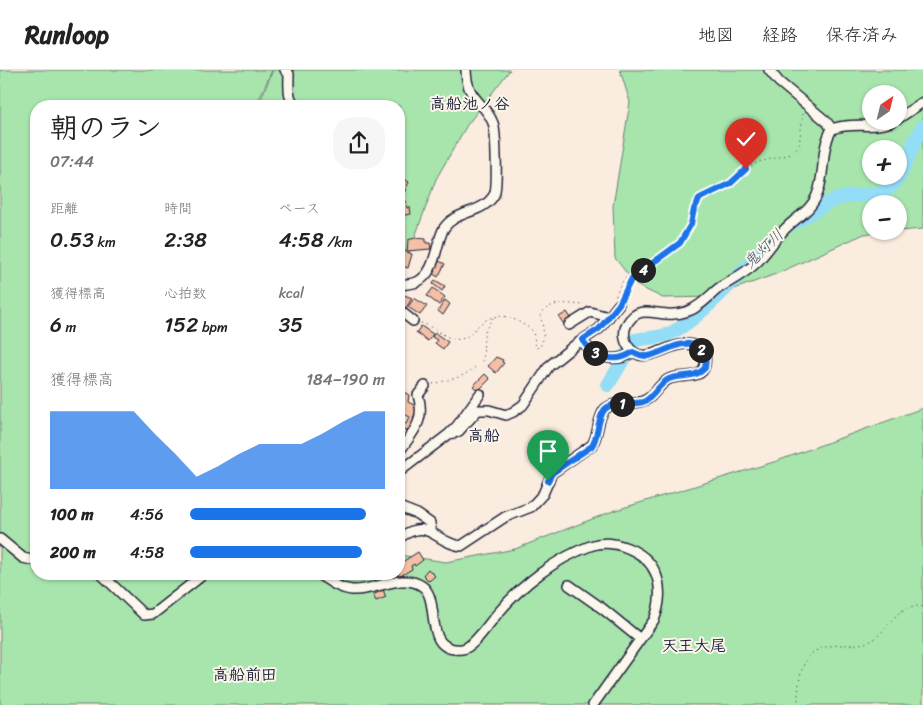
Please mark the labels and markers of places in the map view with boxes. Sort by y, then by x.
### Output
pin [725,118,767,169]
pin: 4 [630,258,656,282]
pin: 2 [688,338,714,362]
pin: 3 [582,340,608,366]
pin: 1 [610,392,634,416]
pin [527,430,569,481]

